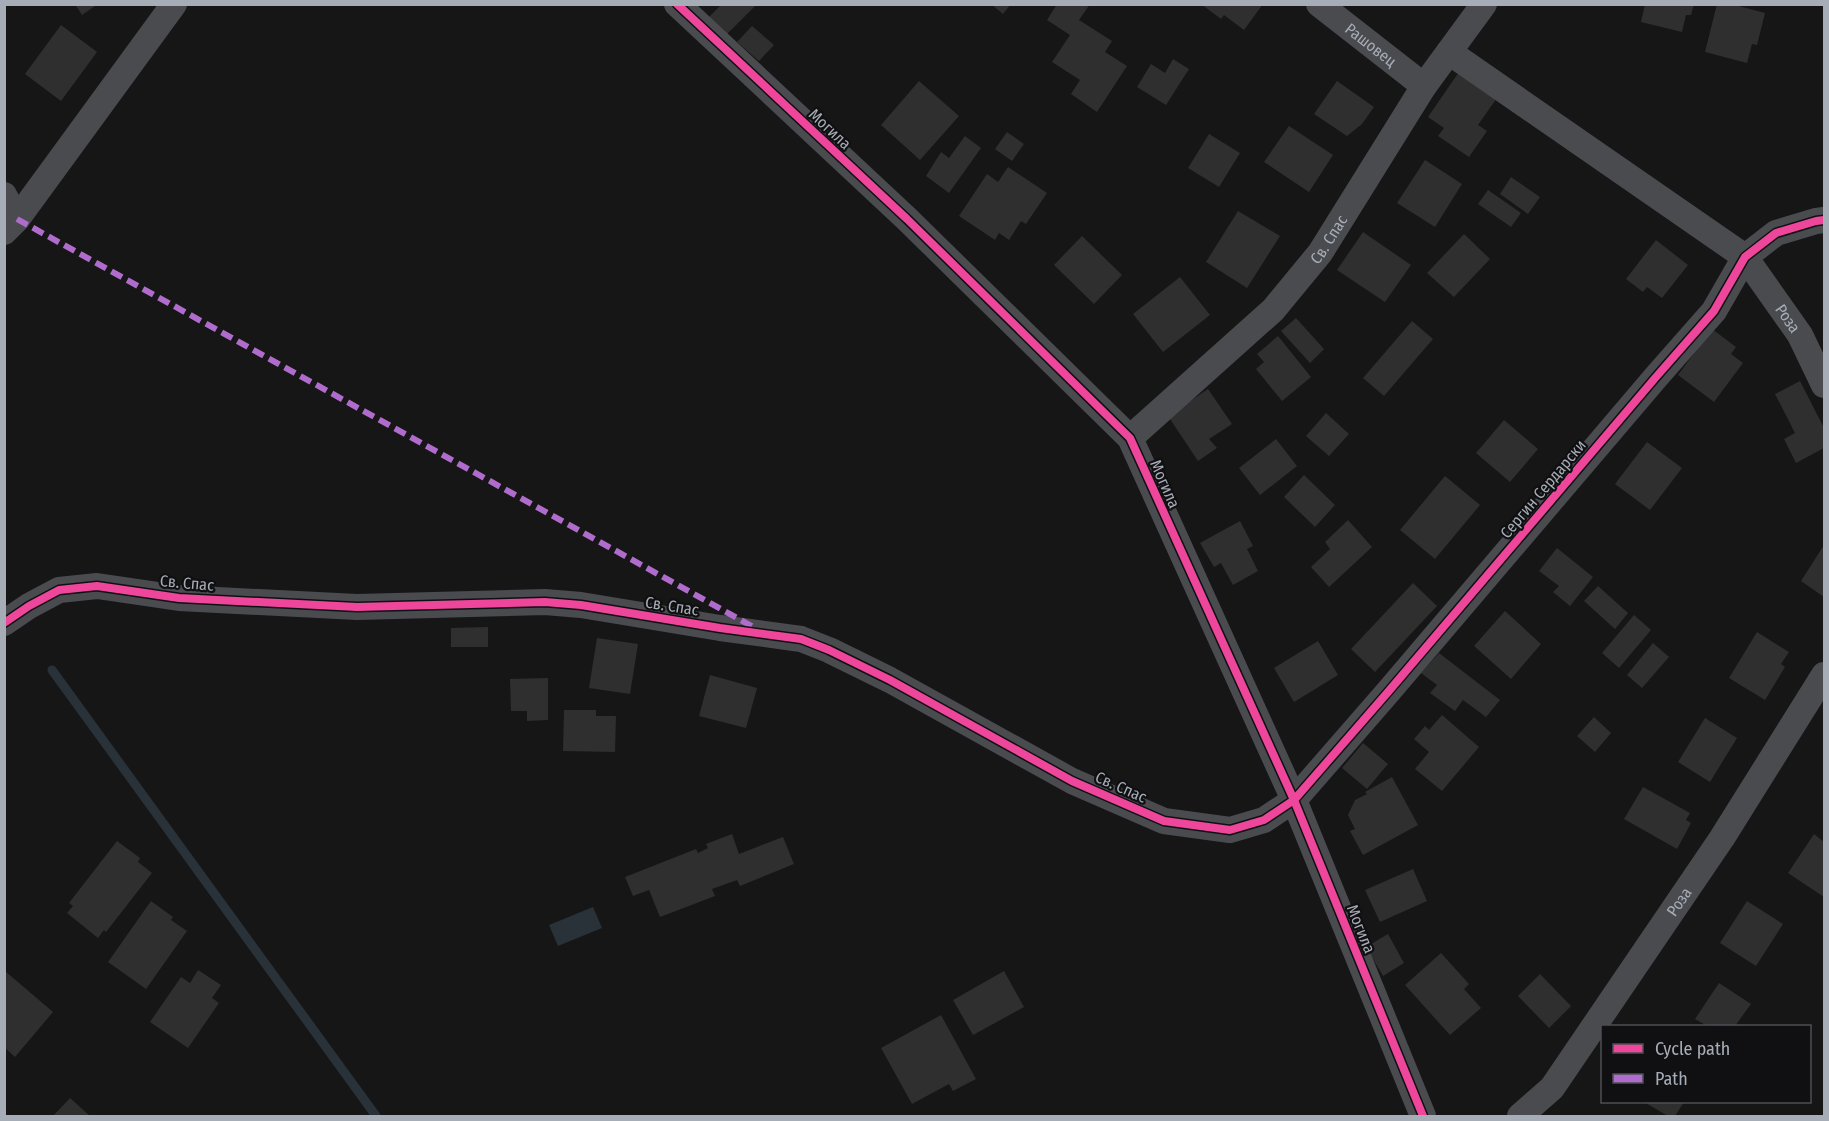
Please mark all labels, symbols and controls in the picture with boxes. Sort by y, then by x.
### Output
street label: Рашовец [1342,19,1401,71]
street label: Могила [805,105,855,153]
street label: Св. Спас [1306,211,1351,267]
street label: Роза [1772,300,1805,336]
street label: Сергин Сердарски [1496,436,1590,542]
street label: Могила [1146,457,1184,511]
street label: Св. Спас [159,571,215,595]
street label: Св. Спас [644,592,700,620]
street label: Св. Спас [1092,767,1150,807]
street label: Роза [1662,883,1695,920]
street label: Могила [1343,902,1379,956]
legend [1601,1025,1811,1103]
text: Cycle path [1655,1038,1730,1060]
text: Path [1655,1068,1688,1090]

